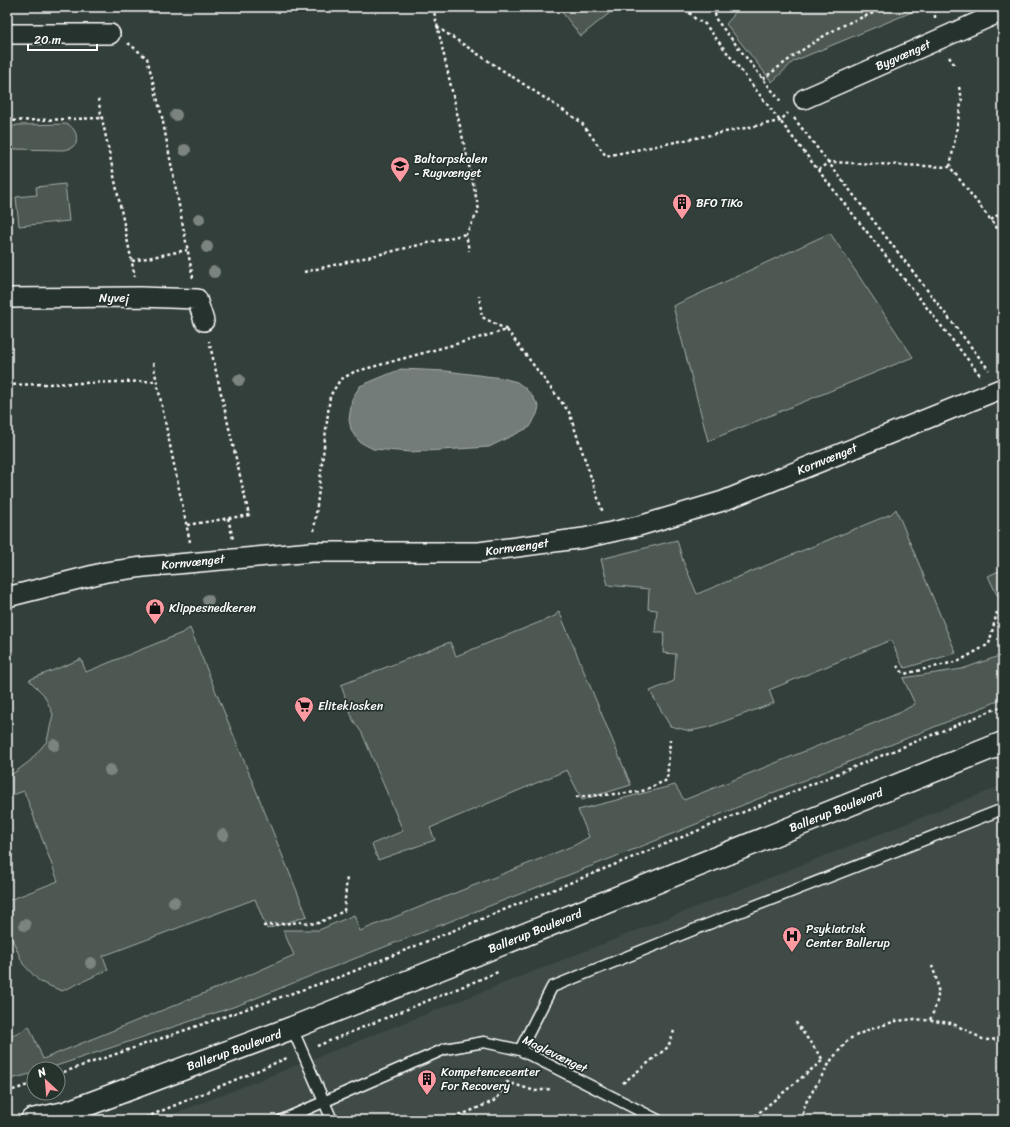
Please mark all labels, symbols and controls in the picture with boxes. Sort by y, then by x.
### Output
scale bar [28,26,97,52]
text: 20 m [34,29,61,51]
street label: Bygvænget [872,33,935,77]
place label: Baltorpskolen - Rugvænget [414,148,488,184]
school or university icon: Baltorpskolen - Rugvænget [389,155,411,183]
building icon: BFO TiKo [671,192,693,220]
place label: BFO TiKo [696,192,743,214]
street label: Nyvej [99,287,129,309]
street label: Kornvænget [793,436,862,481]
street label: Kornvænget [484,532,551,562]
street label: Kornvænget [160,548,227,576]
shop icon: Klippesnedkeren [144,597,166,625]
place label: Klippesnedkeren [169,597,257,619]
supermarket icon: Elitekiosken [293,695,315,723]
place label: Elitekiosken [318,695,384,717]
street label: Ballerup Boulevard [786,781,887,839]
street label: Ballerup Boulevard [485,902,586,960]
place label: Psykiatrisk Center Ballerup [806,918,891,954]
hospital icon: Psykiatrisk Center Ballerup [781,925,803,953]
street label: Ballerup Boulevard [183,1022,285,1077]
street label: Maglevænget [519,1029,592,1080]
north arrow [26,1061,66,1101]
place label: Kompetencecenter For Recovery [441,1061,541,1097]
text: N [33,1062,50,1083]
building icon: Kompetencecenter For Recovery [416,1068,438,1096]

